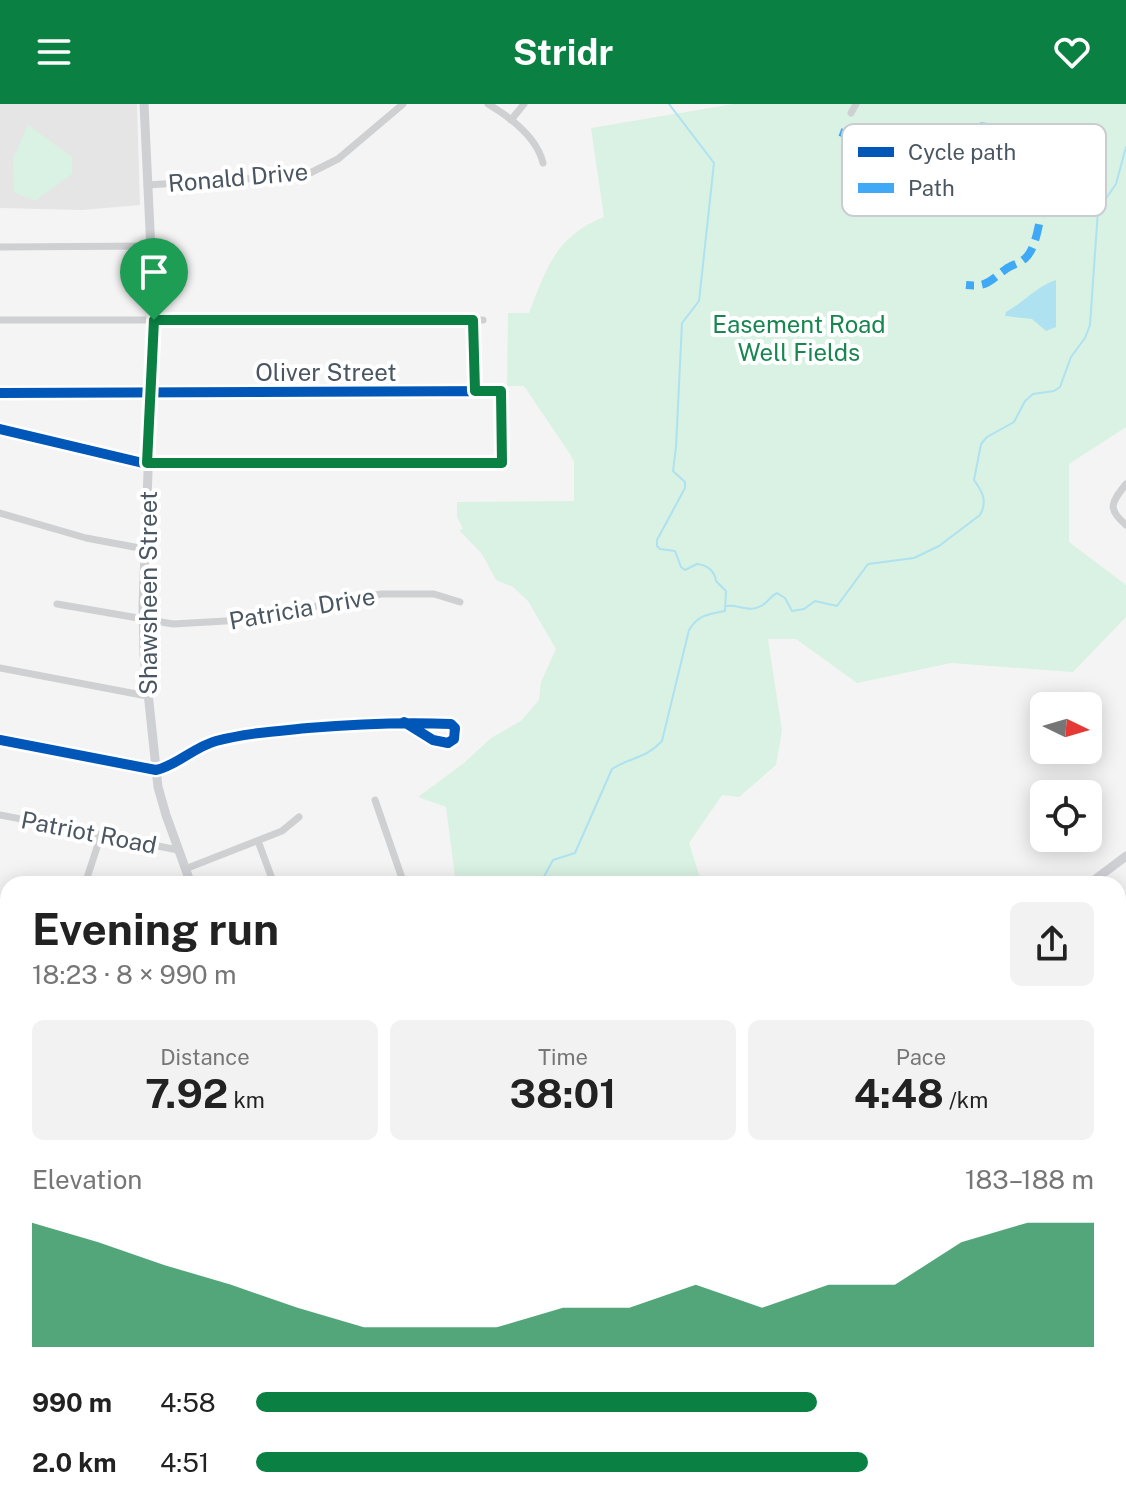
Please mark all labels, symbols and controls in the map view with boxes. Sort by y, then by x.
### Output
icon: menu [32,30,76,74]
icon: heart [1050,30,1094,74]
text: Stridr [513,31,613,73]
legend [842,124,1106,216]
text: Cycle path [908,139,1016,165]
street label: Ronald Drive [167,157,309,197]
text: Path [908,175,955,201]
pin [120,238,188,320]
icon: arrive [132,250,176,294]
park label: Easement Road Well Fields [712,310,886,366]
street label: Oliver Street [255,358,397,386]
street label: Shawsheen Street [134,491,162,695]
street label: Patricia Drive [227,581,377,635]
north arrow [1030,692,1102,764]
map controls [1030,692,1102,852]
button: locate [1030,780,1102,852]
street label: Patriot Road [19,805,159,859]
button: share [1010,902,1094,986]
text: Evening run [32,903,279,955]
text: 18:23 · 8 × 990 m [32,959,236,990]
text: Distance [160,1044,250,1070]
text: Time [538,1044,588,1070]
text: Pace [896,1044,946,1070]
text: 7.92 [145,1070,228,1117]
text: 38:01 [510,1070,617,1117]
text: 4:48 [854,1070,944,1117]
text: km [228,1087,265,1113]
text: /km [944,1087,988,1113]
text: Elevation [32,1164,142,1195]
text: 183–188 m [965,1164,1094,1195]
text: 990 m [32,1387,112,1418]
text: 4:58 [160,1387,216,1418]
text: 2.0 km [32,1447,117,1478]
text: 4:51 [160,1447,209,1478]

